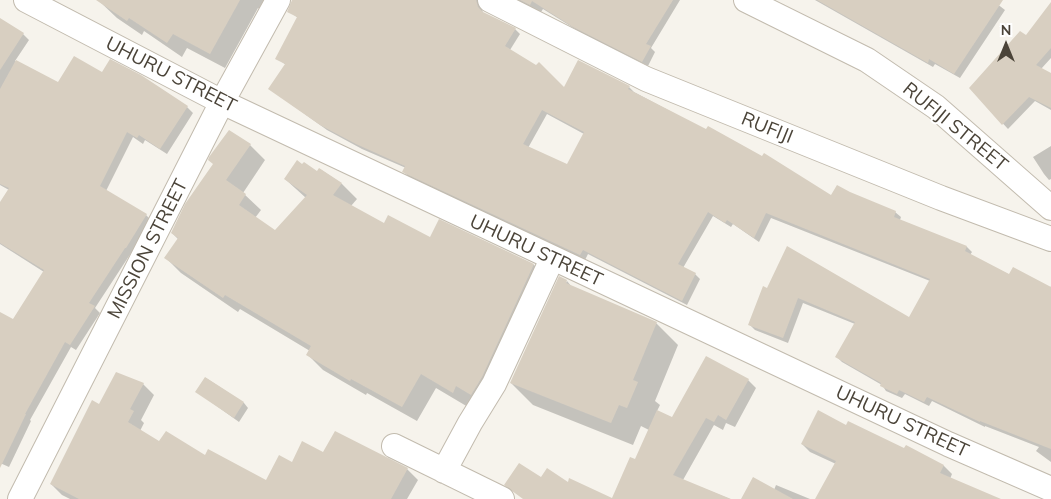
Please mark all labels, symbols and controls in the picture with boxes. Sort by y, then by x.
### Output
north arrow [981,20,1031,70]
text: N [1001,21,1011,39]
street label: UHURU STREET [102,32,240,118]
street label: RUFIJI STREET [898,78,1012,176]
street label: RUFIJI [738,107,796,149]
street label: MISSION STREET [103,175,193,323]
street label: UHURU STREET [466,210,606,292]
street label: UHURU STREET [832,381,972,463]

